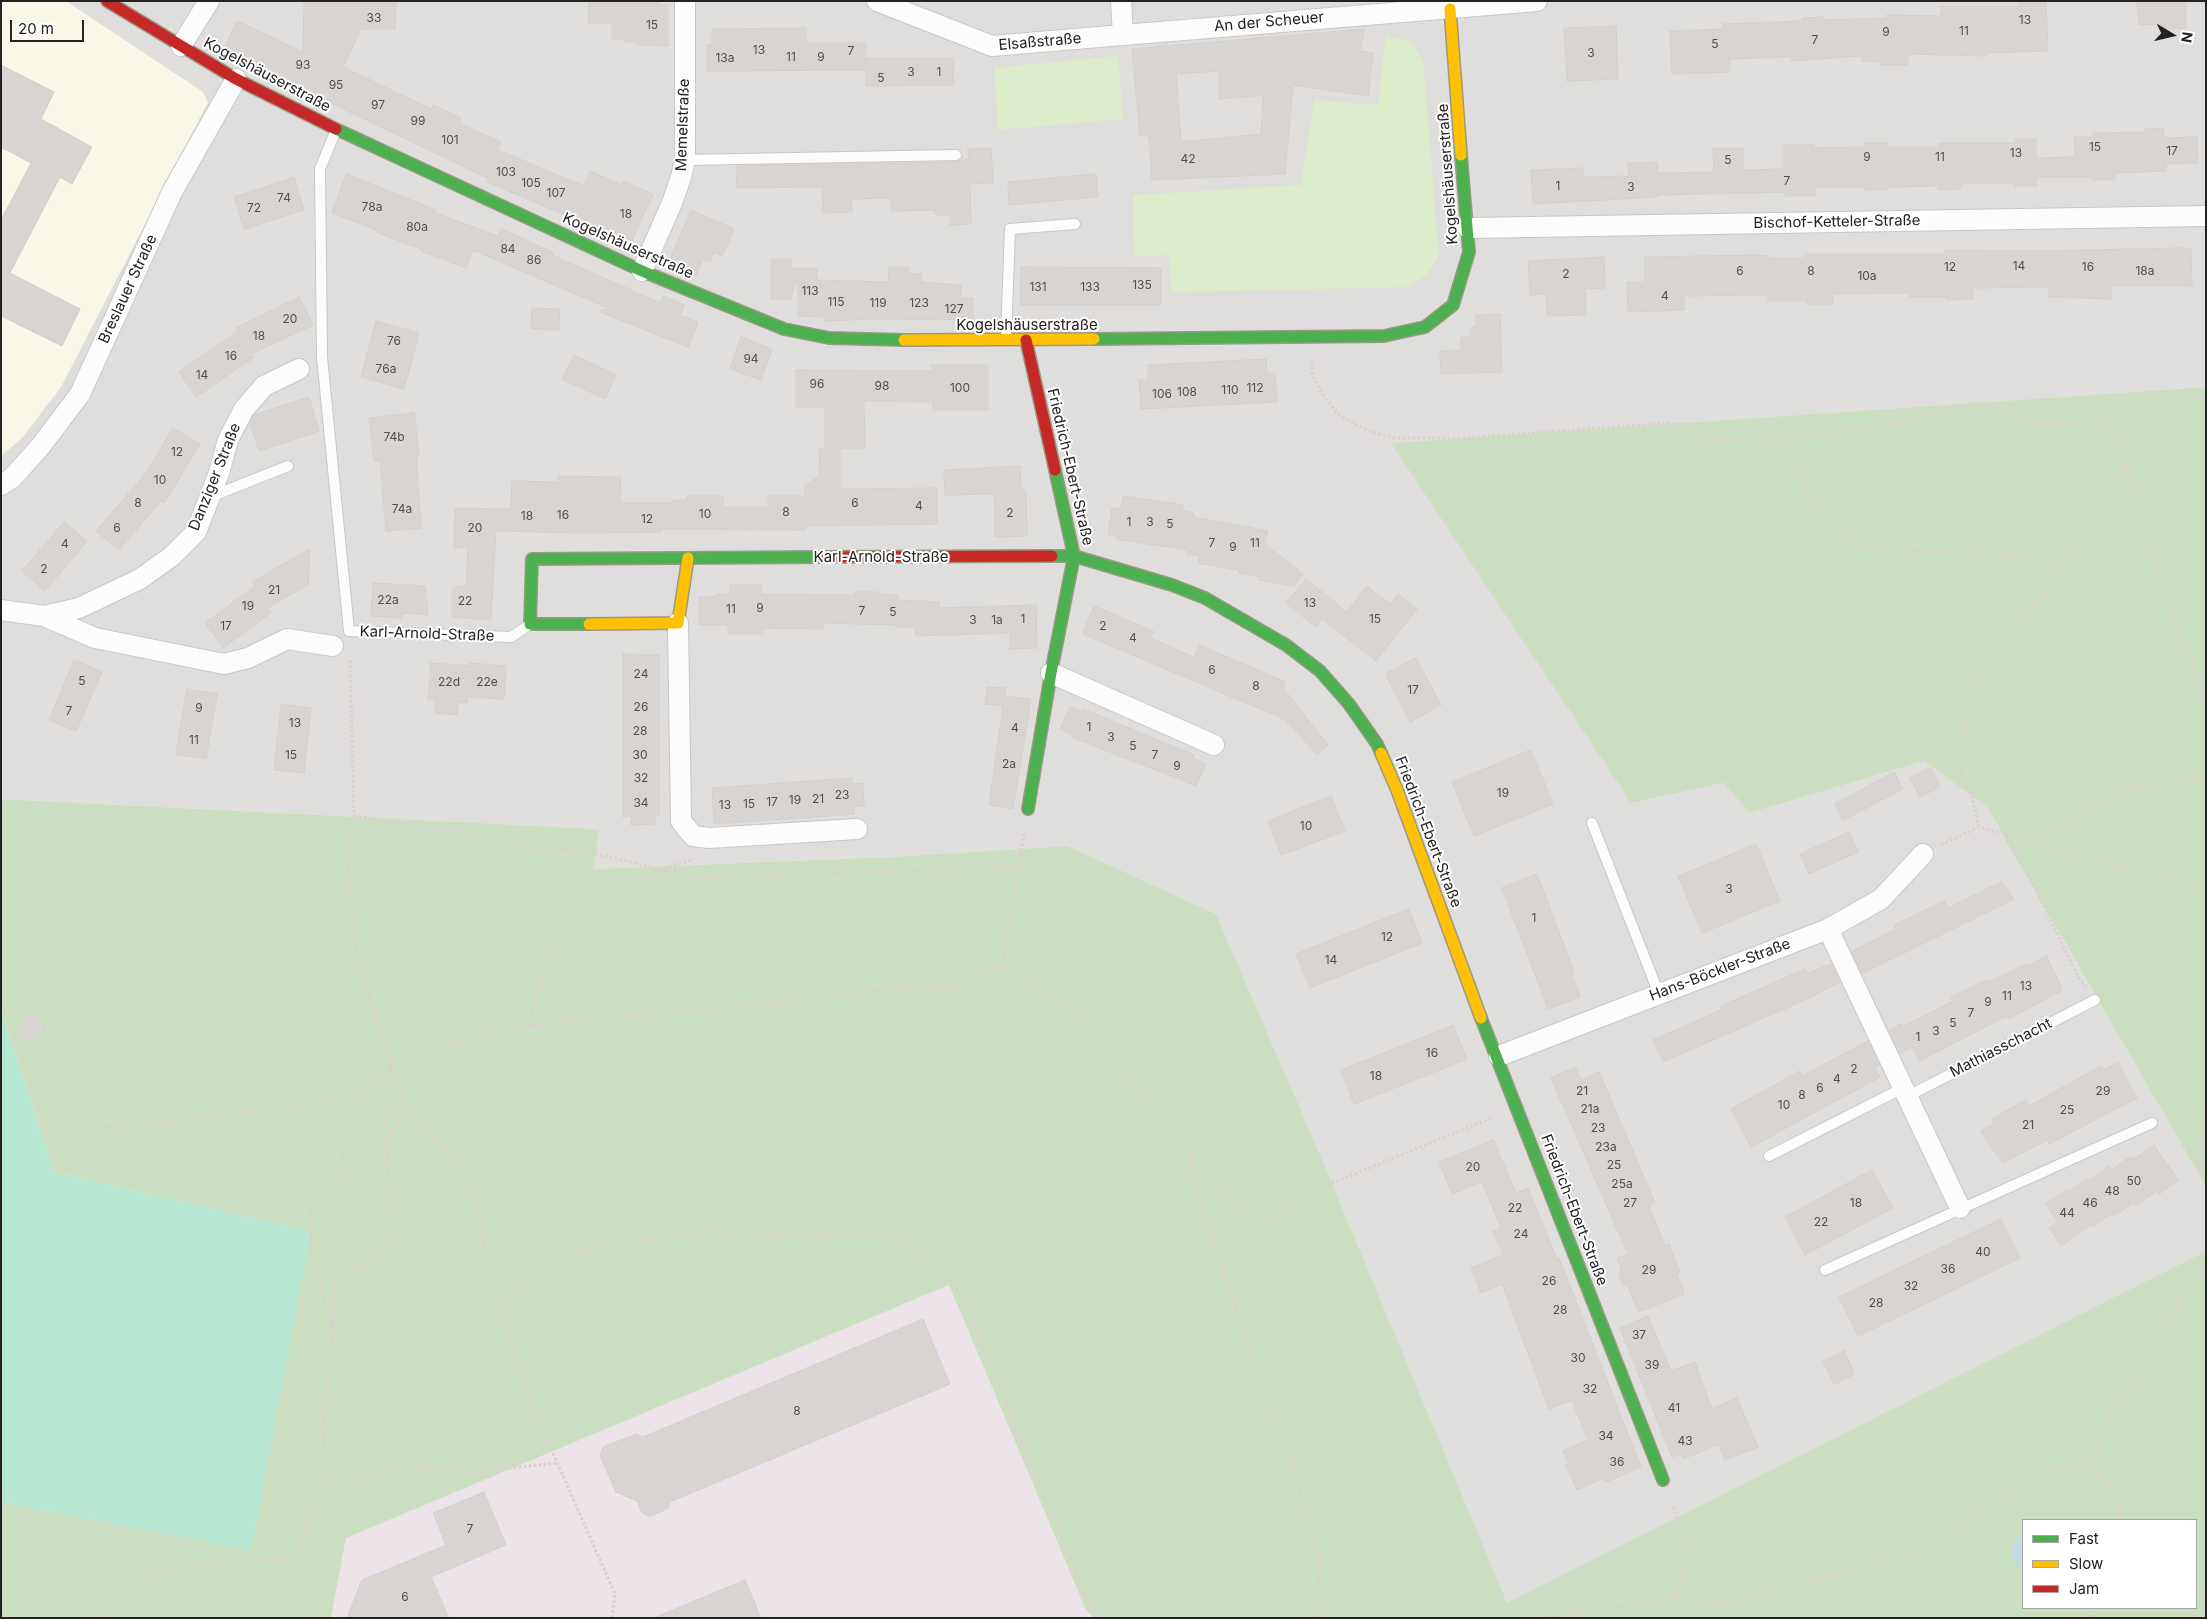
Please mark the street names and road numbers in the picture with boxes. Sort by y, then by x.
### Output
street label: An der Scheuer [1213,8,1325,36]
street label: Elsaßstraße [998,29,1082,55]
street label: Kogelshäuserstraße [200,34,334,116]
street label: Memelstraße [672,78,694,172]
street label: Kogelshäuserstraße [1434,103,1462,245]
street label: Kogelshäuserstraße [560,209,696,283]
street label: Bischof-Ketteler-Straße [1753,212,1921,232]
street label: Breslauer Straße [95,232,161,346]
street label: Kogelshäuserstraße [956,316,1098,334]
street label: Friedrich-Ebert-Straße [1043,387,1097,547]
street label: Danziger Straße [185,421,245,533]
street label: Karl-Arnold-Straße [814,548,948,566]
street label: Karl-Arnold-Straße [359,623,495,645]
street label: Friedrich-Ebert-Straße [1391,754,1465,910]
street label: Hans-Böckler-Straße [1647,935,1793,1005]
street label: Mathiasschacht [1947,1015,2055,1081]
street label: Friedrich-Ebert-Straße [1537,1132,1611,1288]

